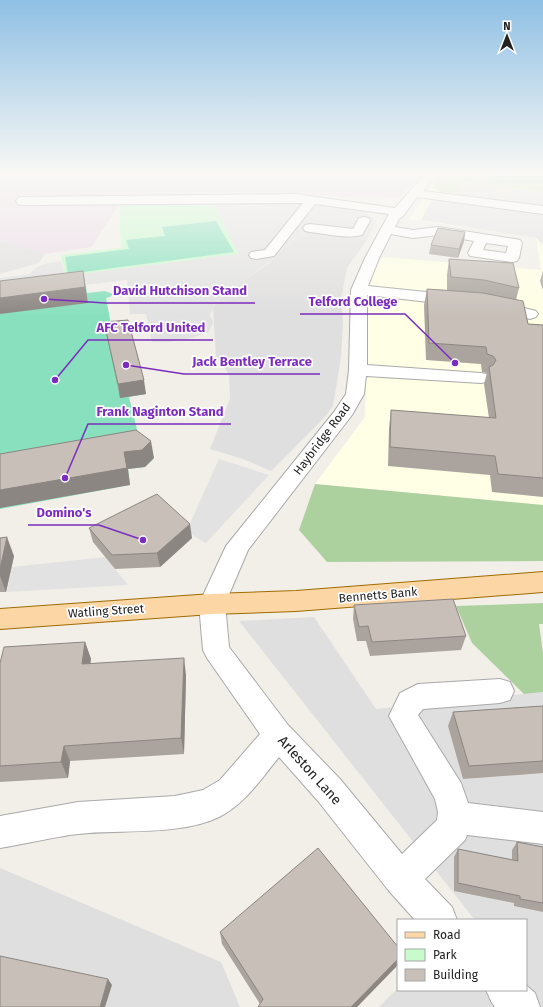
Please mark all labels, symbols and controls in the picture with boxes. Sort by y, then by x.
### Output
north arrow [487,16,527,56]
text: N [503,20,511,33]
callout: David Hutchison Stand [105,278,255,303]
text: David Hutchison Stand [113,283,247,298]
callout: Telford College [300,289,405,314]
text: Telford College [309,294,397,309]
callout: AFC Telford United [88,315,213,340]
text: AFC Telford United [96,320,205,335]
callout: Jack Bentley Terrace [184,349,320,374]
text: Jack Bentley Terrace [191,354,312,369]
callout: Frank Naginton Stand [88,399,231,424]
street label: Haybridge Road [290,400,354,478]
text: Frank Naginton Stand [96,404,224,419]
callout: Domino's [28,500,99,525]
text: Domino's [37,505,92,520]
street label: Bennetts Bank [338,585,419,605]
street label: Watling Street [68,601,145,621]
street label: Arleston Lane [274,732,345,808]
legend [397,919,527,991]
text: Road [433,928,461,942]
text: Park [433,948,457,962]
text: Building [433,968,479,982]

